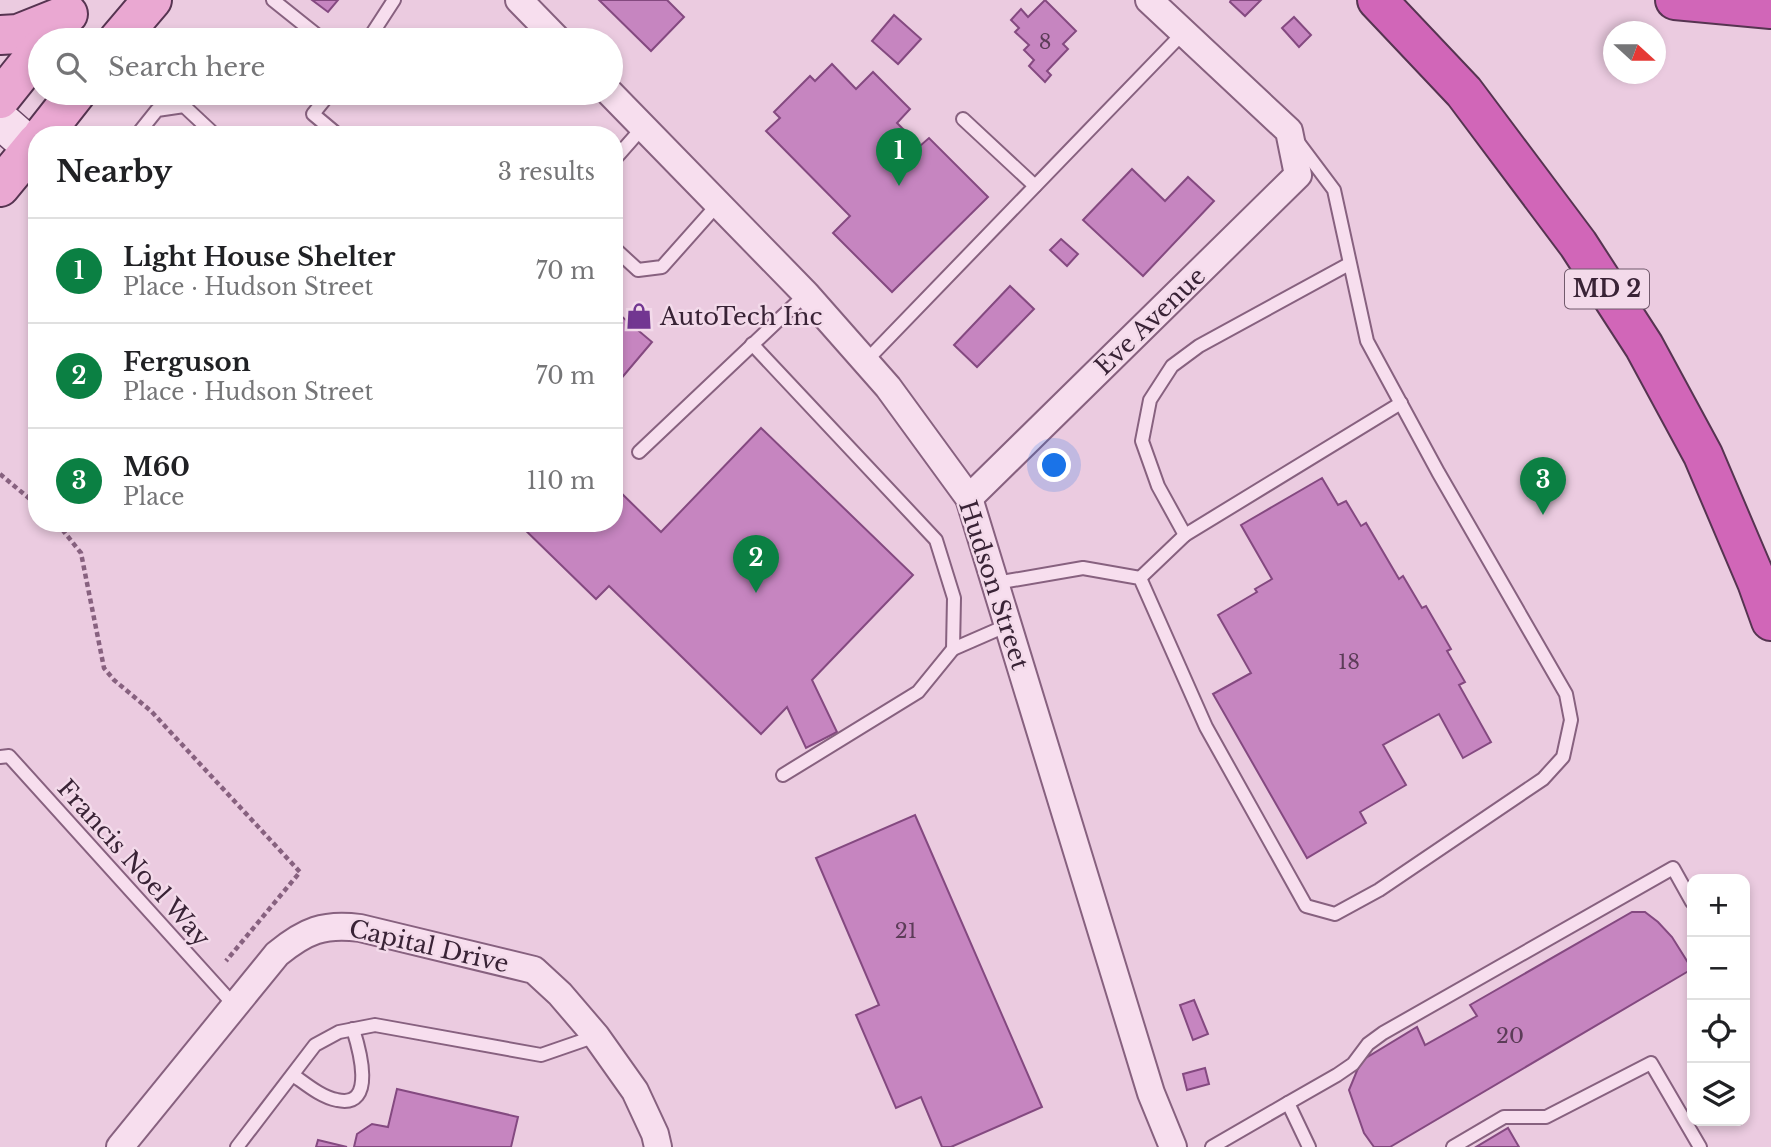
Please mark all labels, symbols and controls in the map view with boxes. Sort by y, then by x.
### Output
north arrow [1603,21,1666,84]
search box [28,28,623,105]
house number: 8 [1039,29,1051,55]
icon: search [52,48,90,86]
text: Search here [108,51,265,83]
pin: 1 [876,128,922,186]
text: Nearby [56,153,172,190]
text: 3 results [498,158,595,186]
text: Light House Shelter [123,241,395,273]
text: 1 [74,257,84,285]
text: 70 m [536,257,595,285]
street label: Eve Avenue [1089,261,1211,381]
road number: MD 2 [1565,270,1649,308]
text: Place · Hudson Street [123,273,373,301]
shop icon: AutoTech Inc [624,301,654,331]
place label: AutoTech Inc [659,302,823,331]
text: Ferguson [123,346,251,378]
text: 2 [72,362,86,390]
text: 70 m [536,362,595,390]
text: Place · Hudson Street [123,378,373,406]
your location [1037,448,1071,482]
text: M60 [123,451,190,483]
pin: 3 [1520,457,1566,515]
text: 3 [72,467,86,495]
text: 110 m [527,467,595,495]
text: Place [123,483,185,511]
street label: Hudson Street [953,497,1035,673]
pin: 2 [733,535,779,593]
house number: 18 [1338,649,1360,675]
street label: Francis Noel Way [52,774,217,953]
map controls [1687,874,1750,1126]
button: + [1687,874,1750,937]
street label: Capital Drive [346,914,512,978]
house number: 21 [895,918,917,944]
button: − [1687,937,1750,1000]
button: locate [1687,1000,1750,1063]
house number: 20 [1496,1023,1524,1049]
button: layers [1687,1063,1750,1126]

